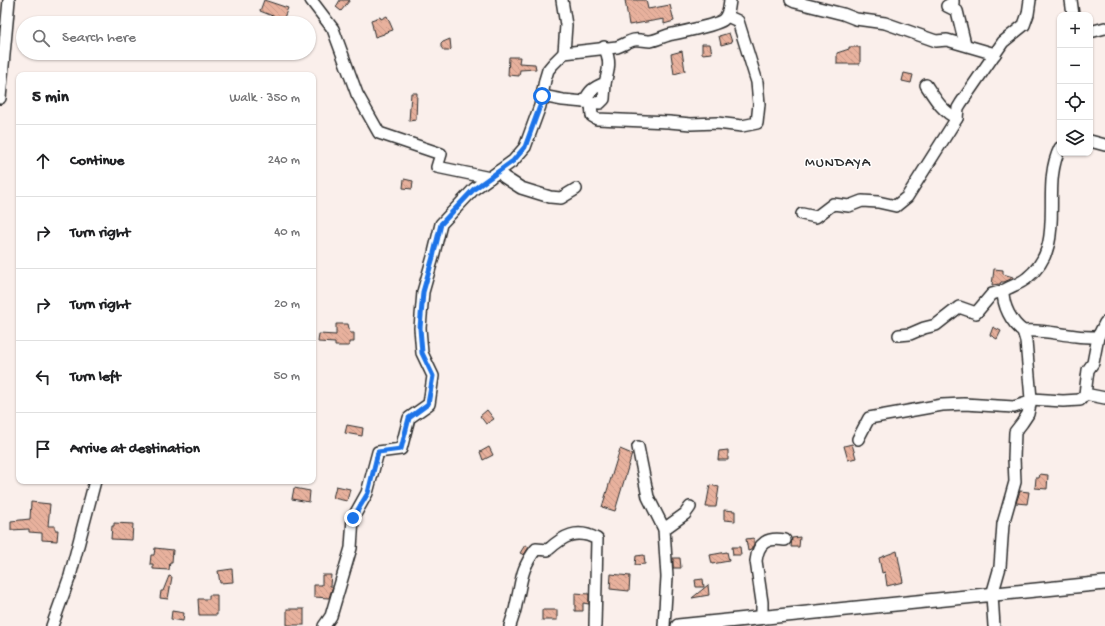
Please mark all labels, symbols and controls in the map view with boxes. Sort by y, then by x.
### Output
map controls [1057,12,1093,156]
button: + [1057,12,1093,48]
search box [16,16,316,60]
icon: search [30,27,52,49]
text: Search here [62,29,136,47]
button: − [1057,48,1093,84]
button: locate [1057,84,1093,120]
route start [533,87,551,105]
text: 5 min [32,88,69,108]
text: Walk · 350 m [230,91,300,106]
button: layers [1057,120,1093,156]
icon: ahead [32,150,54,172]
text: Continue [70,152,124,170]
text: 240 m [268,153,300,168]
district label: MUNDAYA [805,155,871,172]
icon: right [32,222,54,244]
text: Turn right [70,224,130,242]
text: 40 m [274,225,300,240]
icon: right [32,294,54,316]
text: Turn right [70,296,130,314]
text: 20 m [274,297,300,312]
icon: left [32,366,54,388]
text: Turn left [70,368,121,386]
text: 50 m [273,369,300,384]
icon: arrive [32,438,54,460]
text: Arrive at destination [70,440,200,458]
route end [344,509,362,527]

